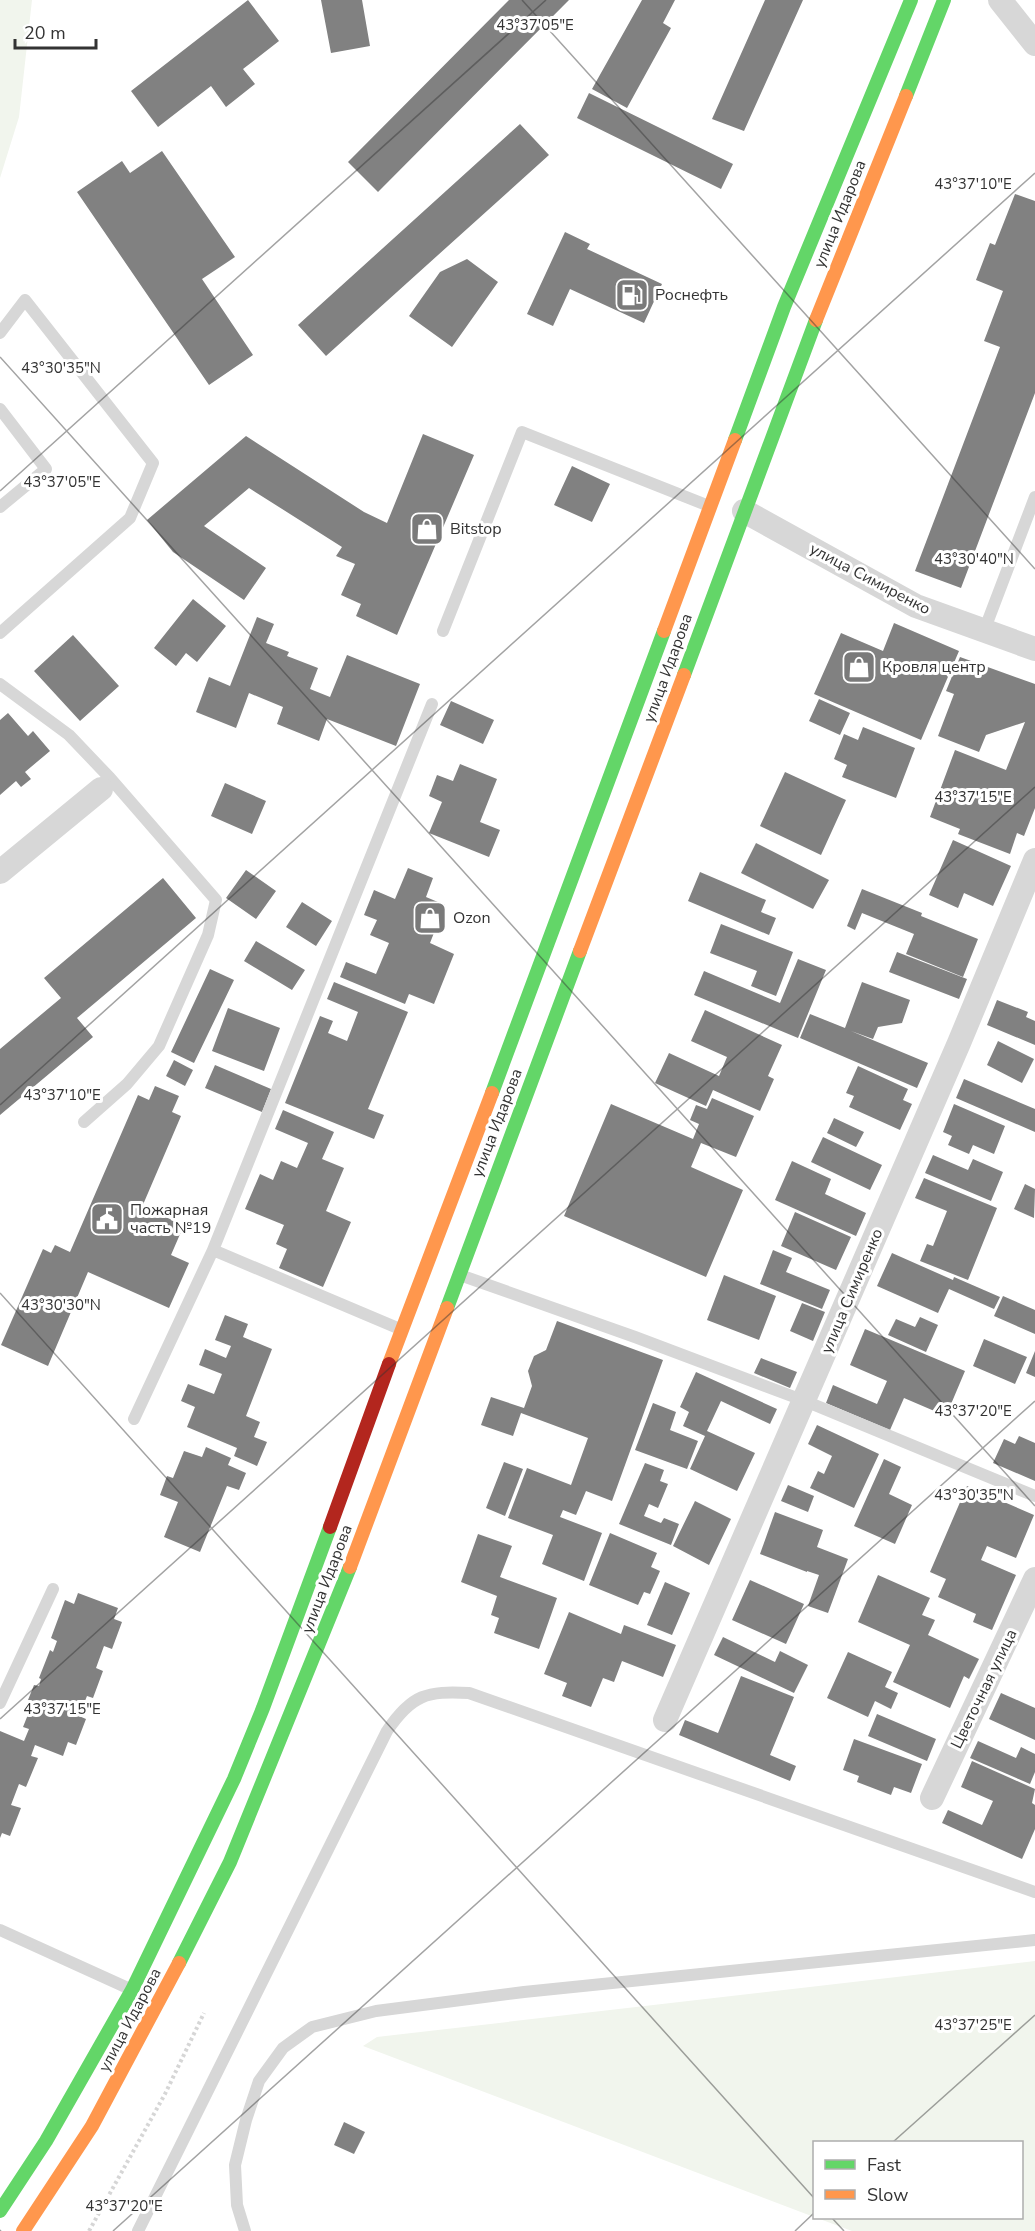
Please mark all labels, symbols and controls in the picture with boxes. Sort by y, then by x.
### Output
scale bar [15,12,96,50]
text: 43°37'05"E [496,15,574,35]
text: 20 m [24,21,66,45]
street label: улица Идарова [808,157,872,271]
text: 43°37'10"E [934,174,1012,194]
fuel station icon: Роснефть [614,277,650,313]
place label: Роснефть [655,284,728,306]
text: 43°30'35"N [21,358,101,378]
text: 43°37'05"E [23,472,101,492]
shop icon: Bitstop [409,511,445,547]
place label: Bitstop [450,518,502,540]
street label: улица Симиренко [806,538,934,620]
text: 43°30'40"N [934,549,1014,569]
street label: улица Идарова [638,610,698,726]
shop icon: Кровля центр [841,649,877,685]
place label: Кровля центр [882,656,986,678]
text: 43°37'15"E [934,787,1012,807]
shop icon: Ozon [412,900,448,936]
place label: Ozon [453,907,491,929]
street label: улица Идарова [466,1066,528,1180]
text: 43°37'10"E [23,1085,101,1105]
place label: Пожарная часть №19 [130,1199,211,1239]
public building icon: Пожарная часть №19 [89,1201,125,1237]
street label: улица Симиренко [816,1225,888,1357]
text: 43°30'30"N [21,1295,101,1315]
text: 43°37'20"E [934,1401,1012,1421]
text: 43°30'35"N [934,1485,1014,1505]
street label: улица Идарова [296,1522,358,1636]
street label: Цветочная улица [946,1626,1022,1752]
text: 43°37'15"E [23,1699,101,1719]
street label: улица Идарова [93,1964,167,2076]
text: 43°37'25"E [934,2015,1012,2035]
legend [813,2141,1023,2219]
text: Fast [867,2153,902,2177]
text: Slow [867,2183,908,2207]
text: 43°37'20"E [85,2196,163,2216]

